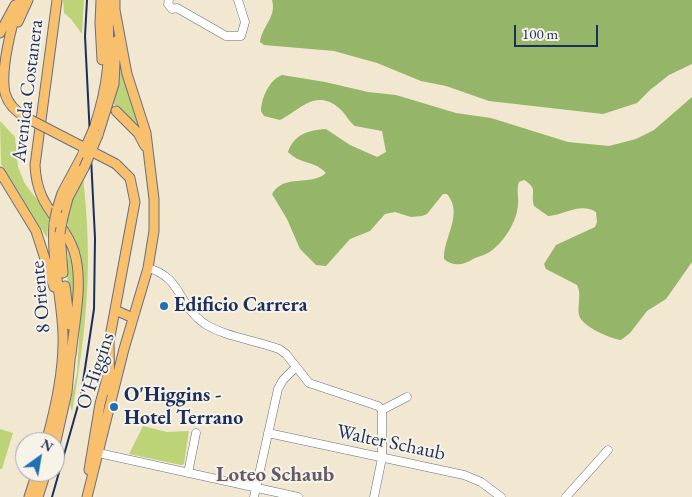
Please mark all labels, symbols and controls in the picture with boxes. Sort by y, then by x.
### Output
scale bar [517,15,601,47]
street label: Avenida Costanera [7,18,49,164]
text: 100 m [522,24,558,43]
street label: 8 Oriente [26,260,56,334]
place label: Edificio Carrera [174,294,307,318]
marker: Edificio Carrera [158,300,170,312]
street label: O'Higgins [72,329,120,413]
place label: O'Higgins - Hotel Terrano [124,384,243,431]
marker: O'Higgins - Hotel Terrano [108,401,120,413]
street label: Walter Schaub [335,420,447,466]
north arrow [15,432,65,482]
text: N [38,434,57,456]
district label: Loteo Schaub [216,462,334,488]

